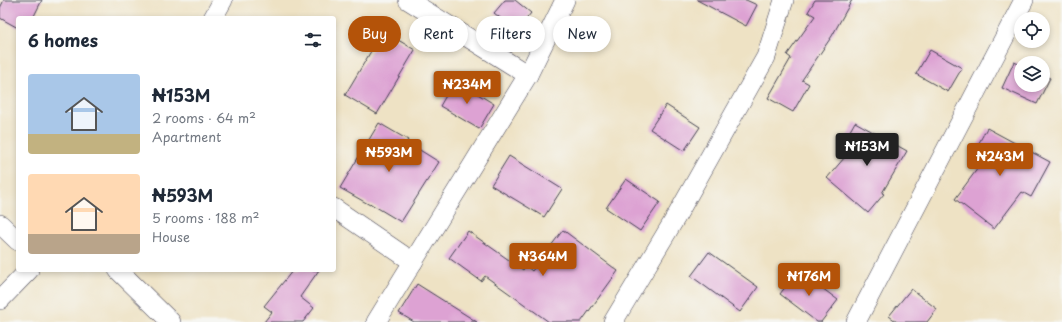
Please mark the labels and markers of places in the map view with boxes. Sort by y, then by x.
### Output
pin: ₦234M [439,71,495,105]
pin: ₦153M [839,133,895,167]
pin: ₦593M [361,139,417,173]
pin: ₦243M [972,143,1028,177]
pin: ₦364M [515,243,571,277]
pin: ₦176M [781,263,837,297]

